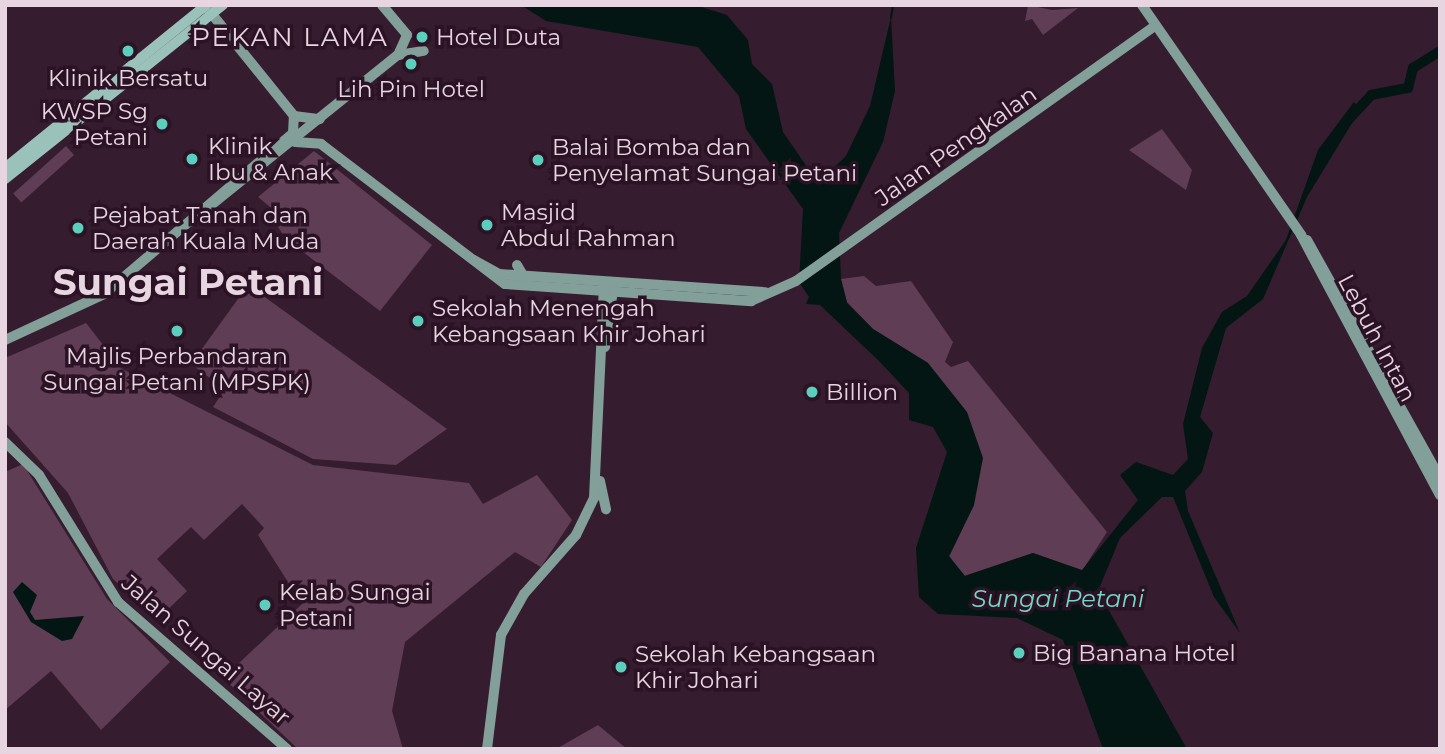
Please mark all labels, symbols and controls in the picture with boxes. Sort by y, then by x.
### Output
district label: PEKAN LAMA [192,22,388,54]
place label: Hotel Duta [436,23,561,51]
marker: Hotel Duta [414,29,430,45]
marker: Klinik Bersatu [118,41,138,61]
marker: Lih Pin Hotel [403,56,419,72]
place label: Klinik Bersatu [48,64,208,92]
place label: Lih Pin Hotel [337,75,485,103]
street label: Jalan Pengkalan [870,80,1042,212]
place label: KWSP Sg Petani [41,97,148,151]
marker: KWSP Sg Petani [154,116,170,132]
place label: Klinik Ibu & Anak [208,132,333,186]
place label: Balai Bomba dan Penyelamat Sungai Petani [552,133,857,187]
marker: Klinik Ibu & Anak [182,149,202,169]
marker: Balai Bomba dan Penyelamat Sungai Petani [530,152,546,168]
place label: Masjid Abdul Rahman [501,198,676,252]
place label: Pejabat Tanah dan Daerah Kuala Muda [92,201,319,255]
marker: Masjid Abdul Rahman [479,217,495,233]
marker: Pejabat Tanah dan Daerah Kuala Muda [70,220,86,236]
district label: Sungai Petani [53,260,323,304]
street label: Lebuh Intan [1332,270,1422,406]
place label: Sekolah Menengah Kebangsaan Khir Johari [432,294,706,348]
marker: Sekolah Menengah Kebangsaan Khir Johari [410,313,426,329]
marker: Majlis Perbandaran Sungai Petani (MPSPK) [169,323,185,339]
place label: Majlis Perbandaran Sungai Petani (MPSPK) [43,342,311,396]
place label: Billion [826,378,898,406]
marker: Billion [804,384,820,400]
street label: Jalan Sungai Layar [116,569,296,731]
place label: Kelab Sungai Petani [279,578,431,632]
water label: Sungai Petani [972,585,1144,613]
marker: Kelab Sungai Petani [257,597,273,613]
place label: Big Banana Hotel [1033,639,1236,667]
place label: Sekolah Kebangsaan Khir Johari [635,640,876,694]
marker: Big Banana Hotel [1011,645,1027,661]
marker: Sekolah Kebangsaan Khir Johari [613,659,629,675]

